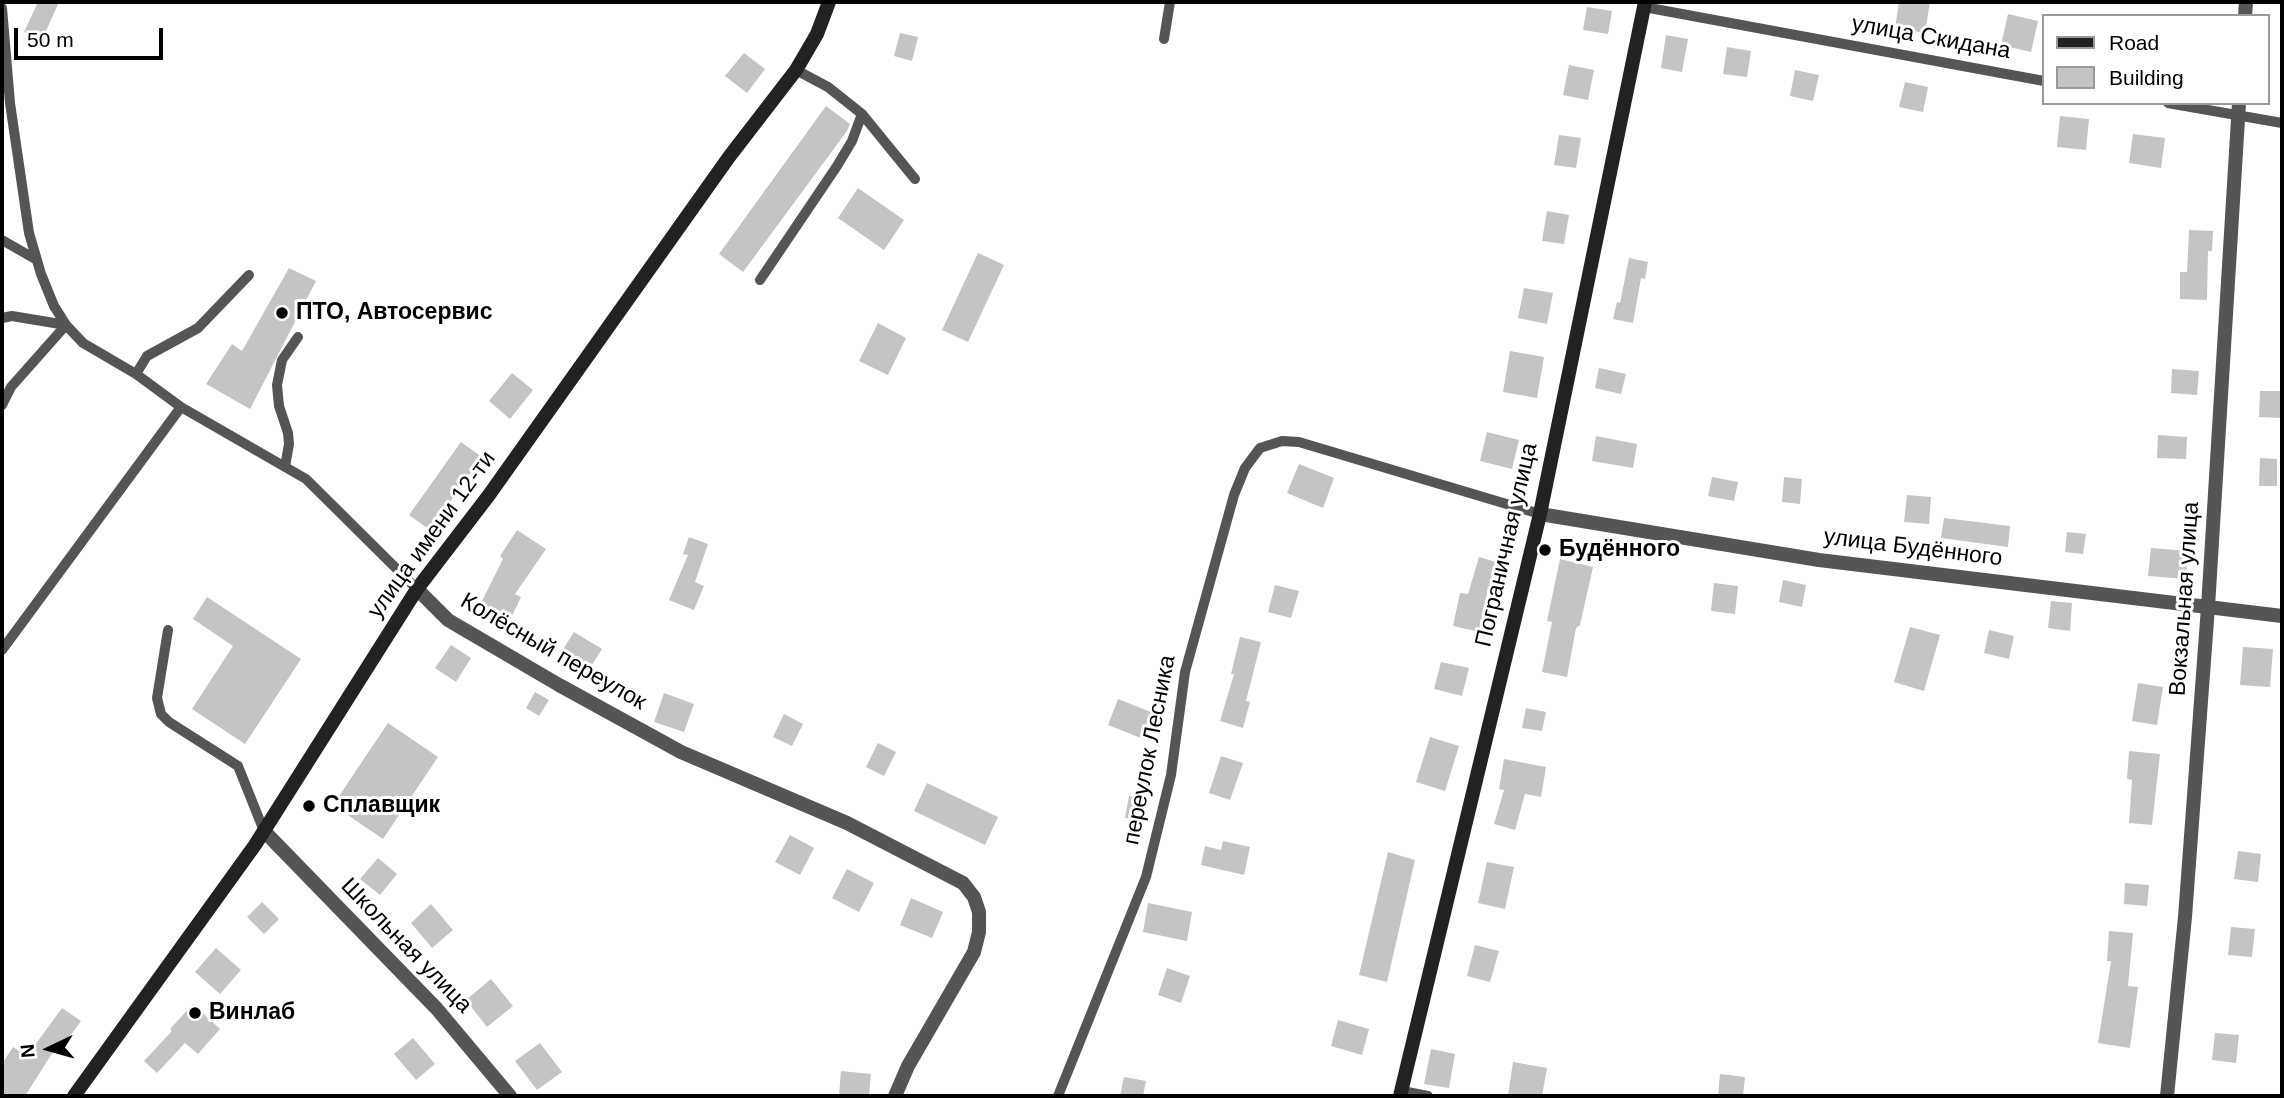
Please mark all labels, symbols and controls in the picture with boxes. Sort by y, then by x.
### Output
street label: улица Скидана [1849,10,2013,66]
scale bar [18,14,166,58]
legend [2042,14,2270,105]
text: 50 m [27,28,74,51]
text: Road [2109,31,2159,54]
text: Building [2109,66,2184,89]
place label: ПТО, Автосервис [296,299,493,327]
marker: ПТО, Автосервис [274,305,290,321]
street label: Пограничная улица [1470,440,1544,650]
street label: улица имени 12-ти [362,446,502,624]
street label: Вокзальная улица [2164,501,2206,697]
street label: улица Будённого [1822,523,2004,573]
place label: Будённого [1559,536,1680,564]
marker: Будённого [1537,542,1553,558]
street label: Колёсный переулок [455,588,651,716]
street label: переулок Лесника [1118,653,1182,847]
place label: Сплавщик [323,792,440,820]
marker: Сплавщик [301,798,317,814]
street label: Школьная улица [335,873,477,1019]
place label: Винлаб [209,999,295,1027]
marker: Винлаб [187,1005,203,1021]
north arrow [14,1014,84,1084]
text: N [17,1043,39,1059]

